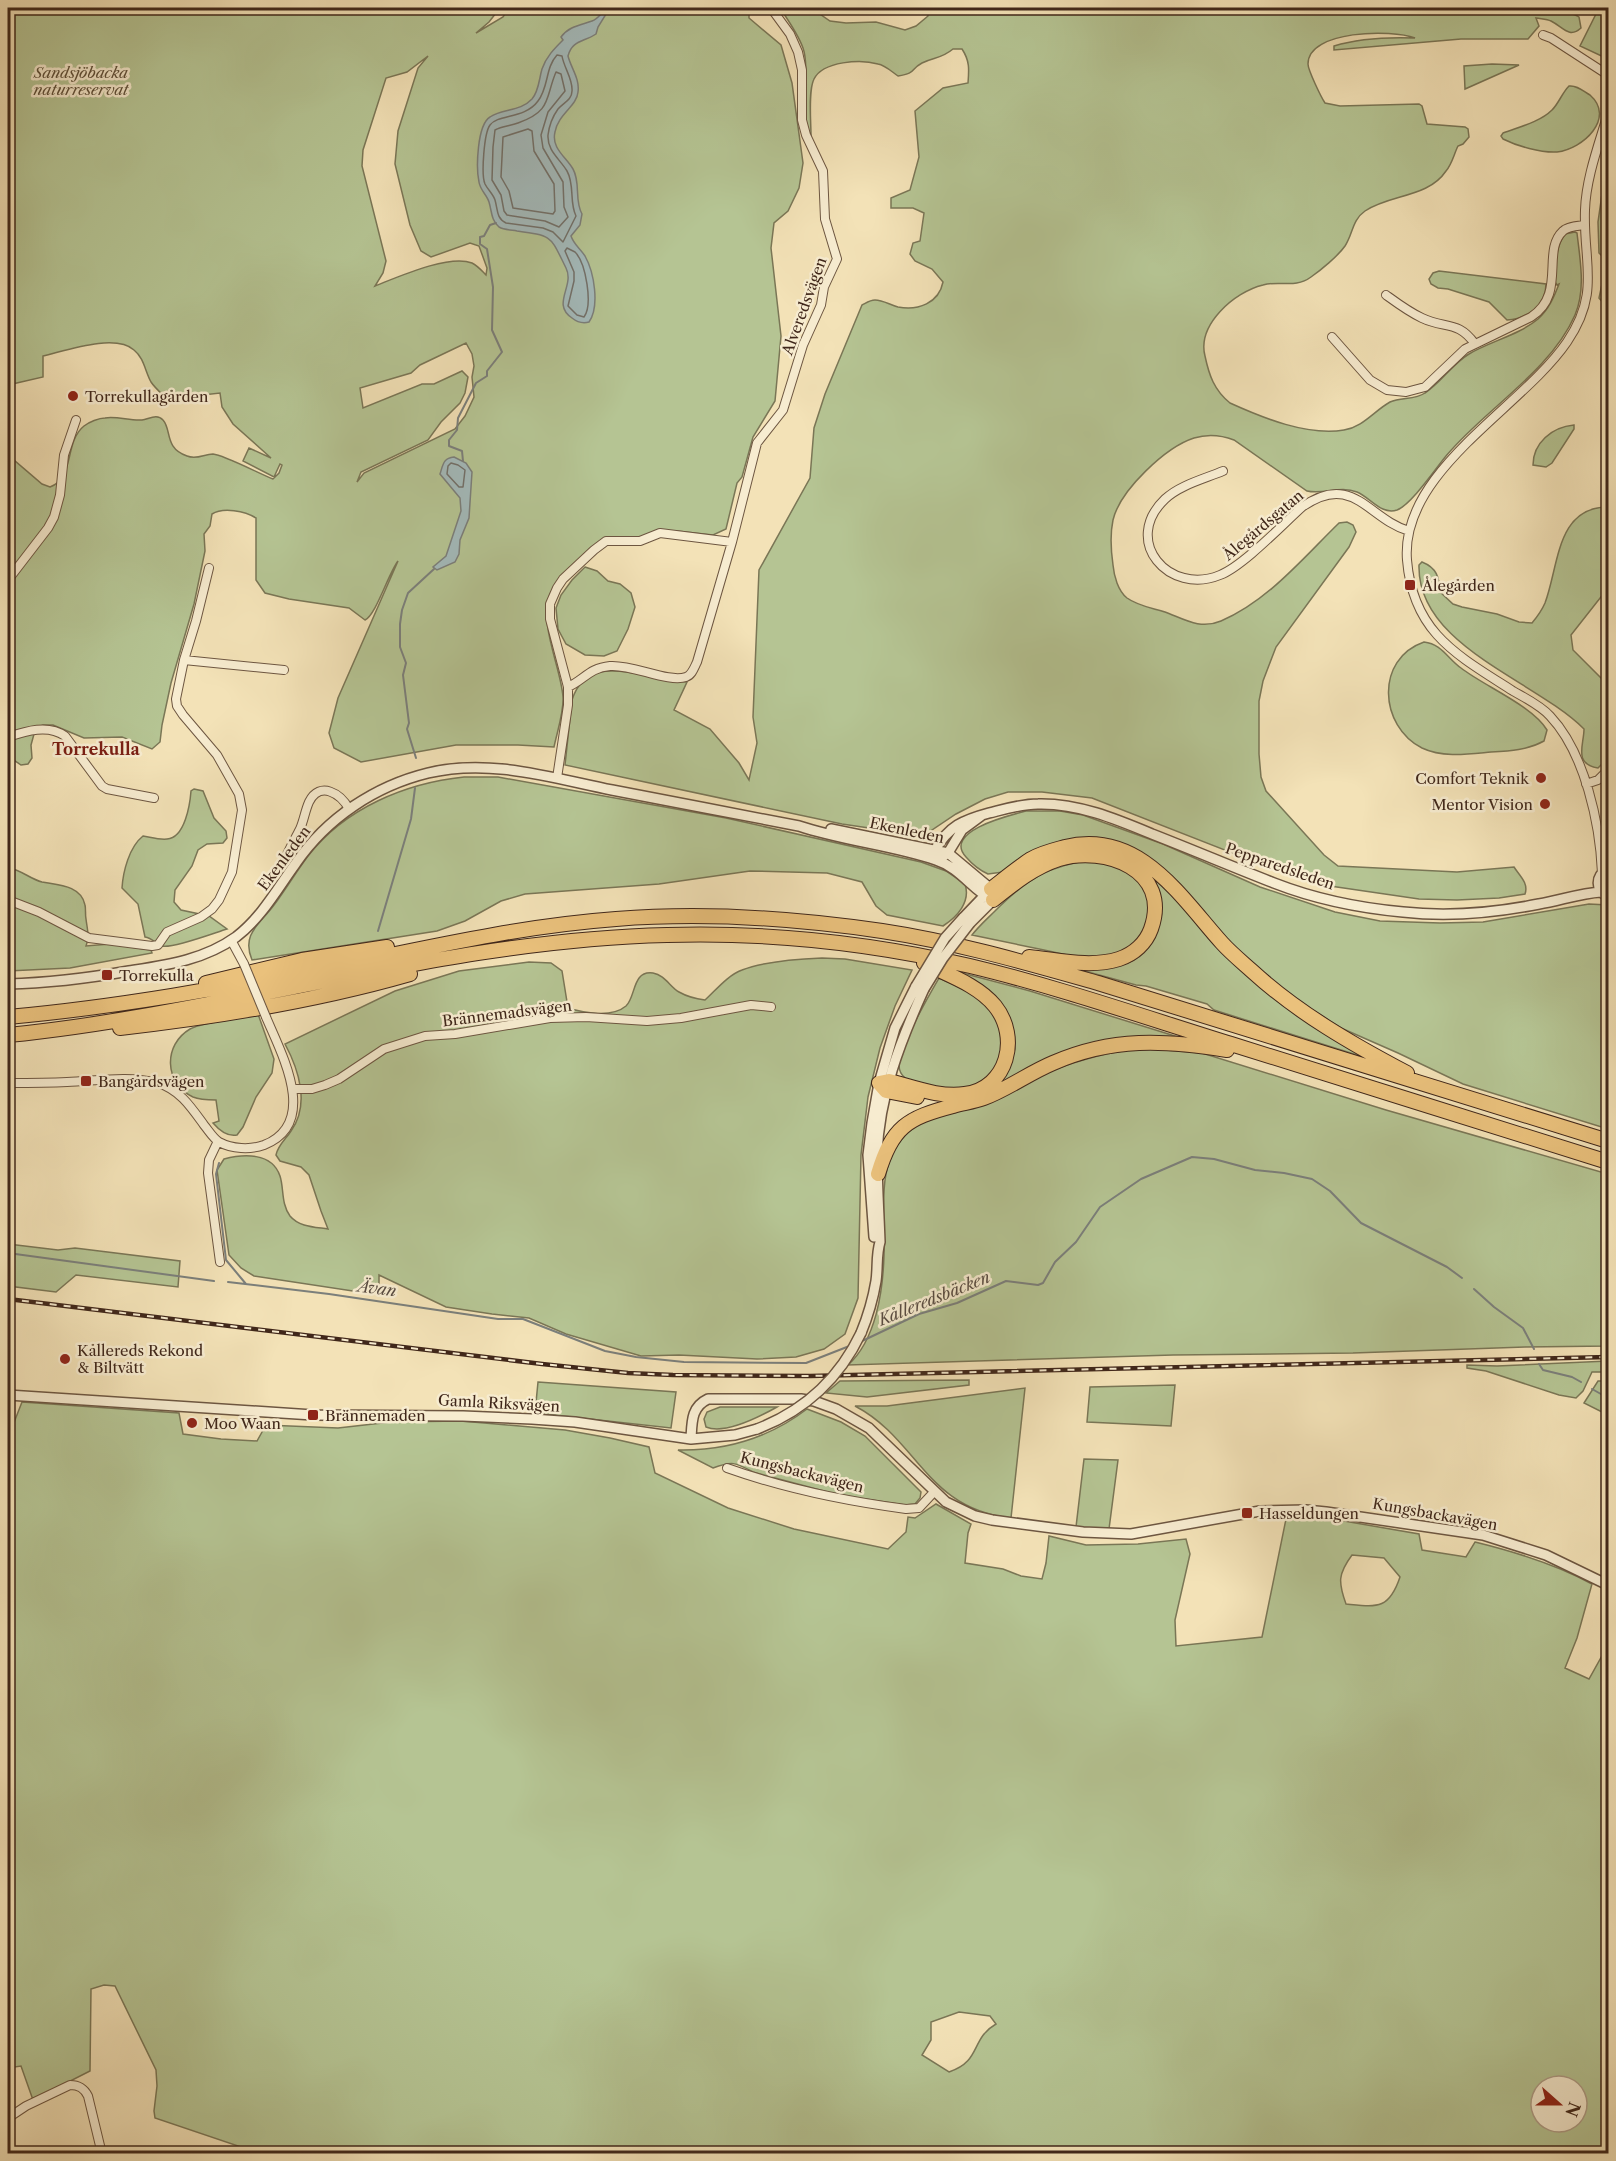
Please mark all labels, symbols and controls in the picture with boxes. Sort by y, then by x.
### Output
park label: Sandsjöbacka naturreservat [33,63,129,99]
street label: Alveredsvägen [777,254,831,359]
place label: Torrekullagården [85,387,209,406]
marker: Torrekullagården [66,389,80,403]
street label: Ålegårdsgatan [1218,485,1308,565]
place label: Ålegården [1421,576,1495,595]
marker: Ålegården [1403,578,1417,592]
district label: Torrekulla [52,739,141,759]
place label: Comfort Teknik [1415,769,1530,788]
marker: Comfort Teknik [1534,771,1548,785]
place label: Mentor Vision [1431,795,1534,814]
marker: Mentor Vision [1538,797,1552,811]
street label: Ekenleden [868,813,947,847]
street label: Ekenleden [254,821,315,894]
street label: Pepparedsleden [1223,838,1338,894]
place label: Torrekulla [119,966,194,985]
marker: Torrekulla [100,968,114,982]
street label: Brännemadsvägen [441,996,573,1030]
place label: Bangårdsvägen [98,1072,205,1091]
marker: Bangårdsvägen [79,1074,93,1088]
water label: Kålleredsbäcken [873,1267,993,1330]
water label: Ävan [353,1275,398,1300]
place label: Kållereds Rekond & Biltvätt [77,1341,203,1377]
marker: Kållereds Rekond & Biltvätt [58,1352,72,1366]
street label: Gamla Riksvägen [438,1390,561,1416]
place label: Brännemaden [325,1406,426,1425]
marker: Brännemaden [306,1408,320,1422]
place label: Moo Waan [204,1414,282,1433]
marker: Moo Waan [185,1416,199,1430]
street label: Kungsbackavägen [738,1447,866,1497]
street label: Kungsbackavägen [1371,1494,1500,1534]
place label: Hasseldungen [1259,1504,1360,1523]
marker: Hasseldungen [1240,1506,1254,1520]
north arrow [1529,2074,1589,2134]
text: N [1561,2099,1585,2120]

